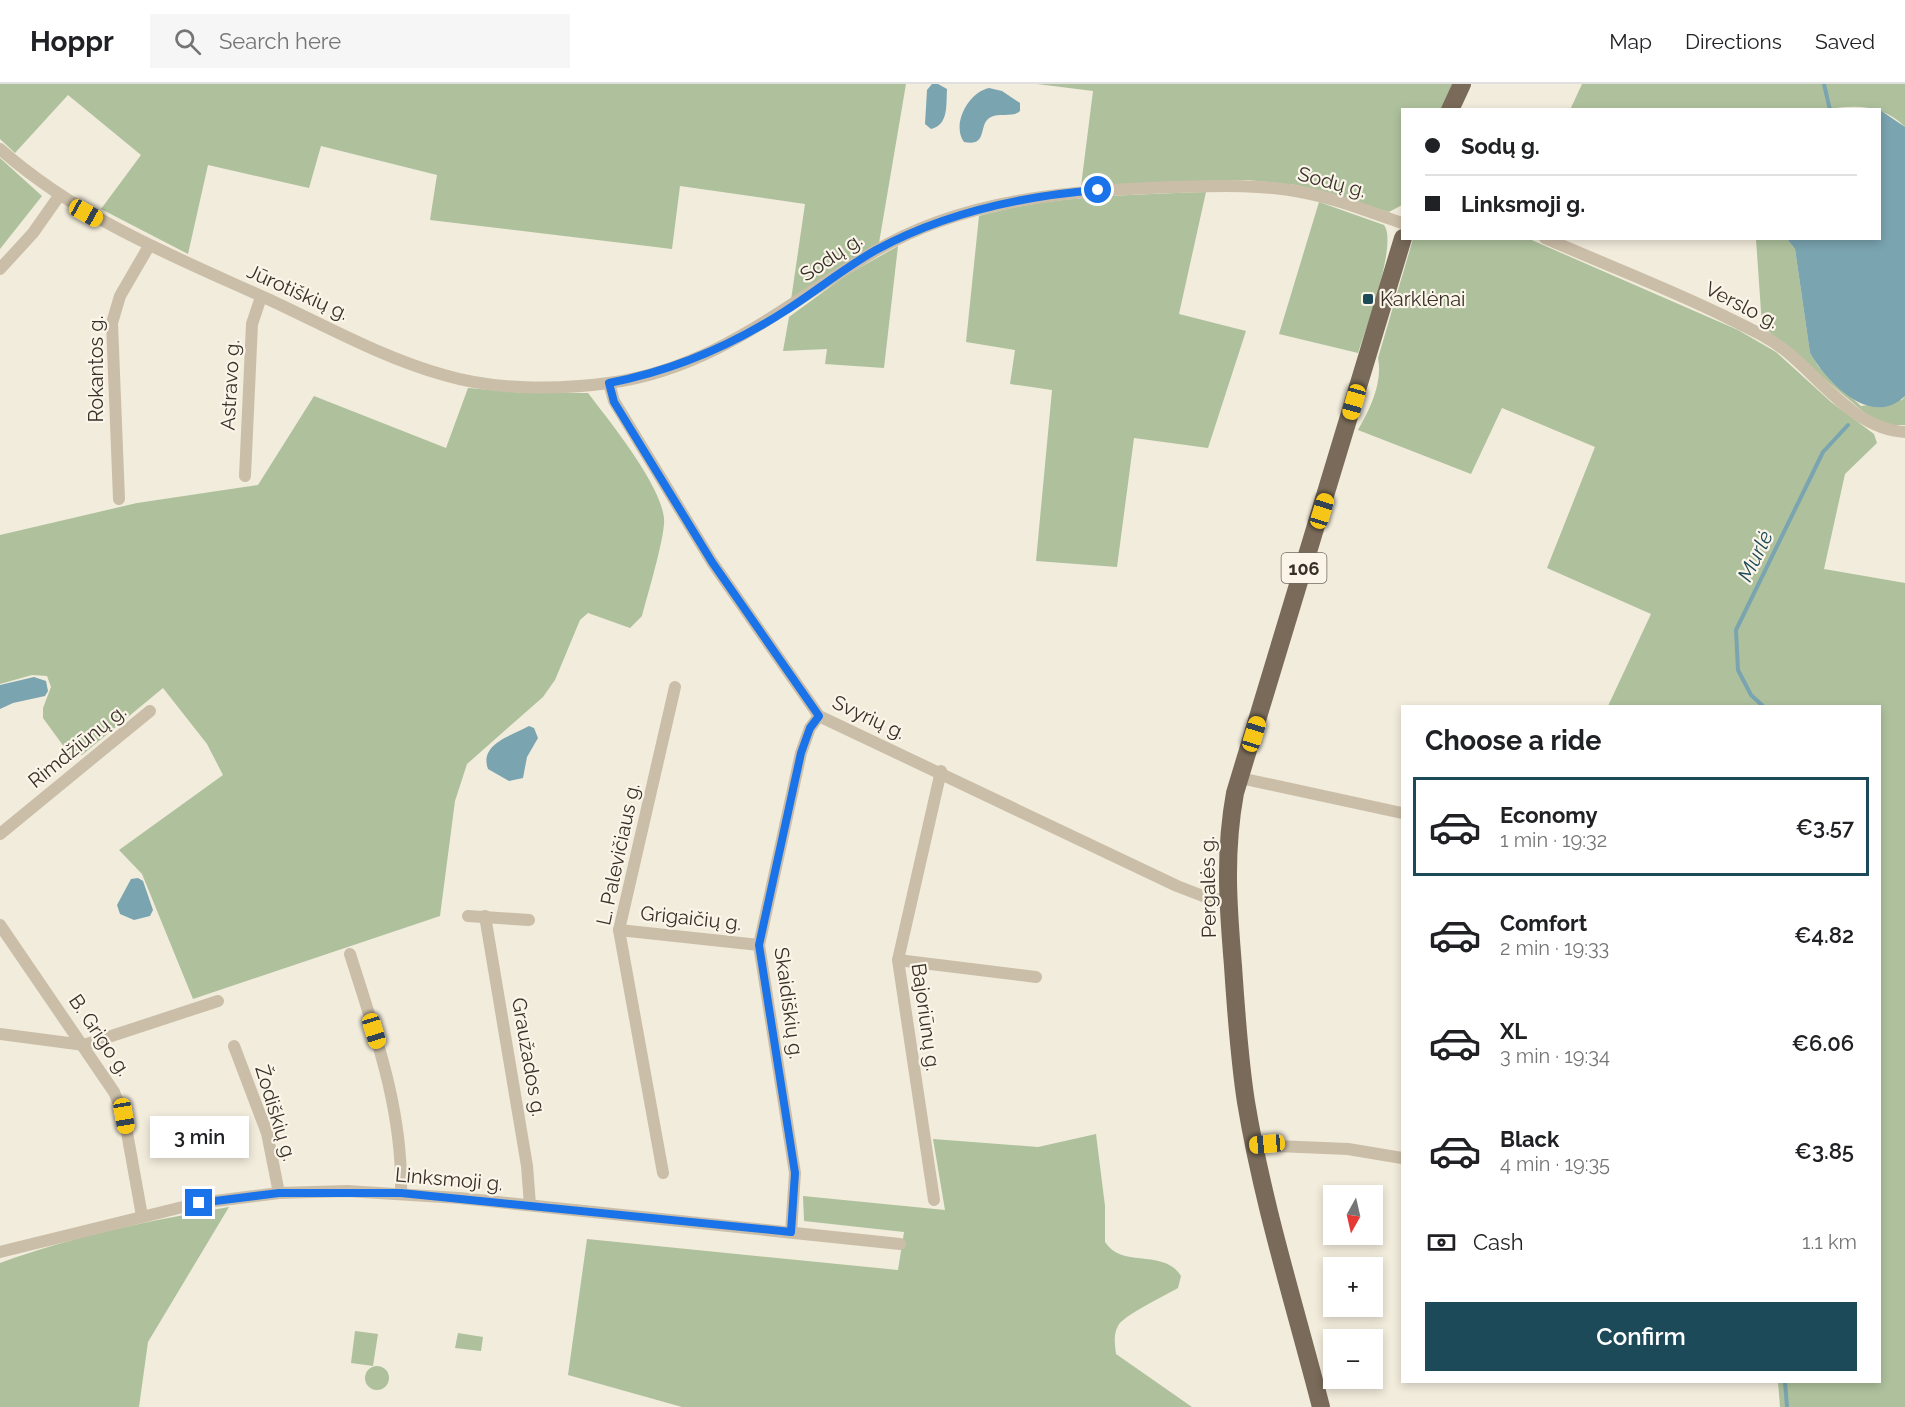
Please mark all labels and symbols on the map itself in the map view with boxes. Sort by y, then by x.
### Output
street label: Sodų g. [1295,161,1369,203]
route start [1084,176,1111,203]
car [66,196,106,230]
street label: Sodų g. [795,228,867,286]
street label: Jūrotiškių g. [243,259,353,325]
street label: Verslo g. [1701,276,1783,334]
place label: Karklėnai [1380,287,1465,311]
marker: Karklėnai [1361,292,1375,306]
street label: Rokantos g. [84,316,108,422]
street label: Astravo g. [216,339,244,431]
car [1340,382,1368,422]
car [1308,491,1336,531]
water label: Murlė [1732,526,1778,586]
road number: 106 [1282,553,1326,583]
street label: Svyrių g. [829,690,909,744]
street label: Rimdžiūnų g. [23,699,131,793]
car [1240,714,1268,754]
street label: L. Palevičiaus g. [591,781,645,927]
street label: Pergalės g. [1195,836,1221,938]
street label: Grigaičių g. [639,901,743,935]
street label: Skaidiškių g. [769,946,809,1060]
street label: Bajoriūnų g. [907,962,945,1072]
street label: B. Grigo g. [64,990,136,1080]
street label: Graužados g. [507,996,551,1118]
car [360,1011,388,1051]
street label: Žodiškių g. [250,1062,303,1164]
car [112,1097,136,1135]
callout: 3 min [150,1116,248,1158]
car [1248,1133,1286,1155]
street label: Linksmoji g. [394,1162,504,1196]
north arrow [1323,1185,1383,1245]
route end [185,1189,212,1216]

